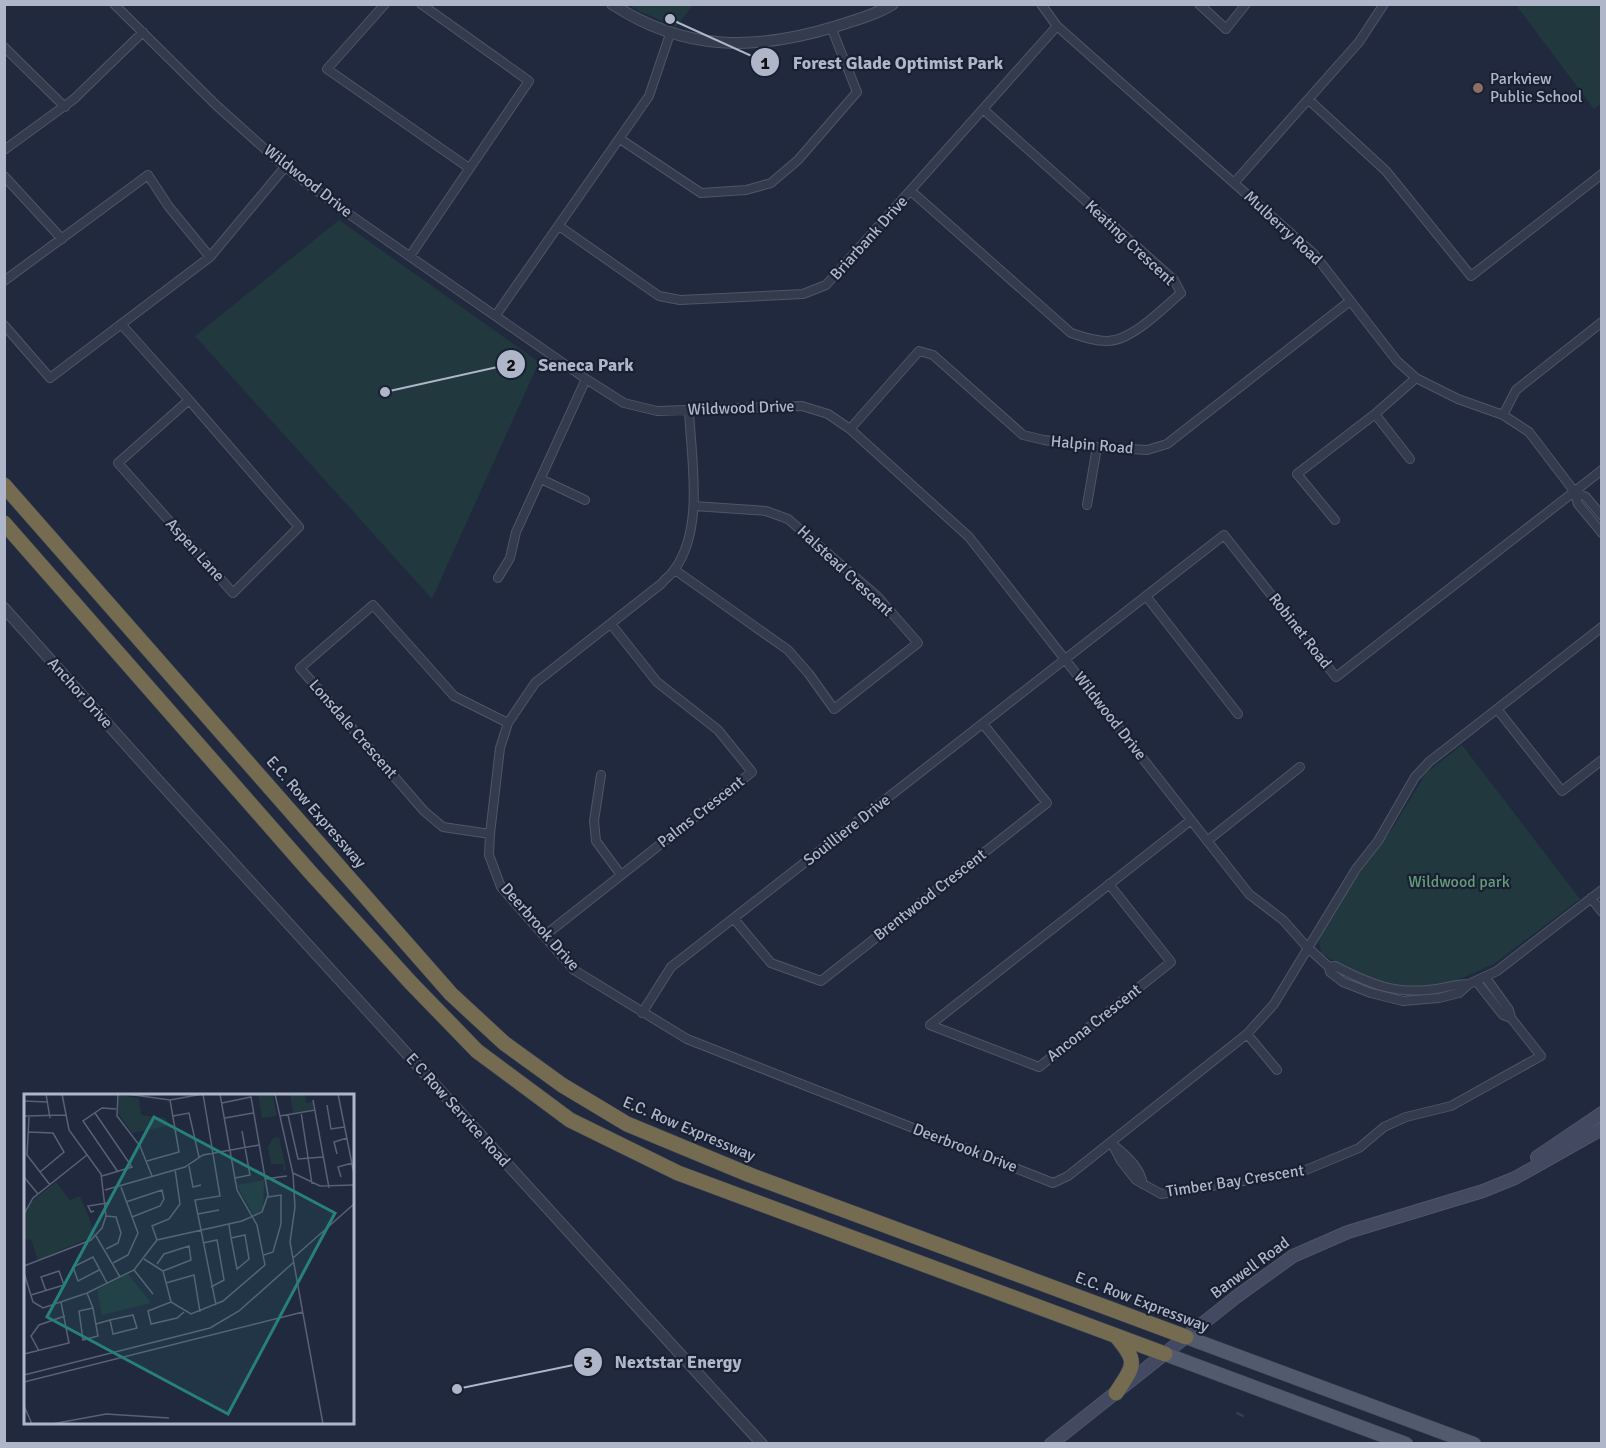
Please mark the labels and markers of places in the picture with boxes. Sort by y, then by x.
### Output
callout: Forest Glade Optimist Park [750,44,1015,80]
place label: Parkview Public School [1490,69,1583,107]
marker: Parkview Public School [1471,81,1485,95]
callout: Seneca Park [496,346,646,382]
callout: Nextstar Energy [573,1344,754,1380]

